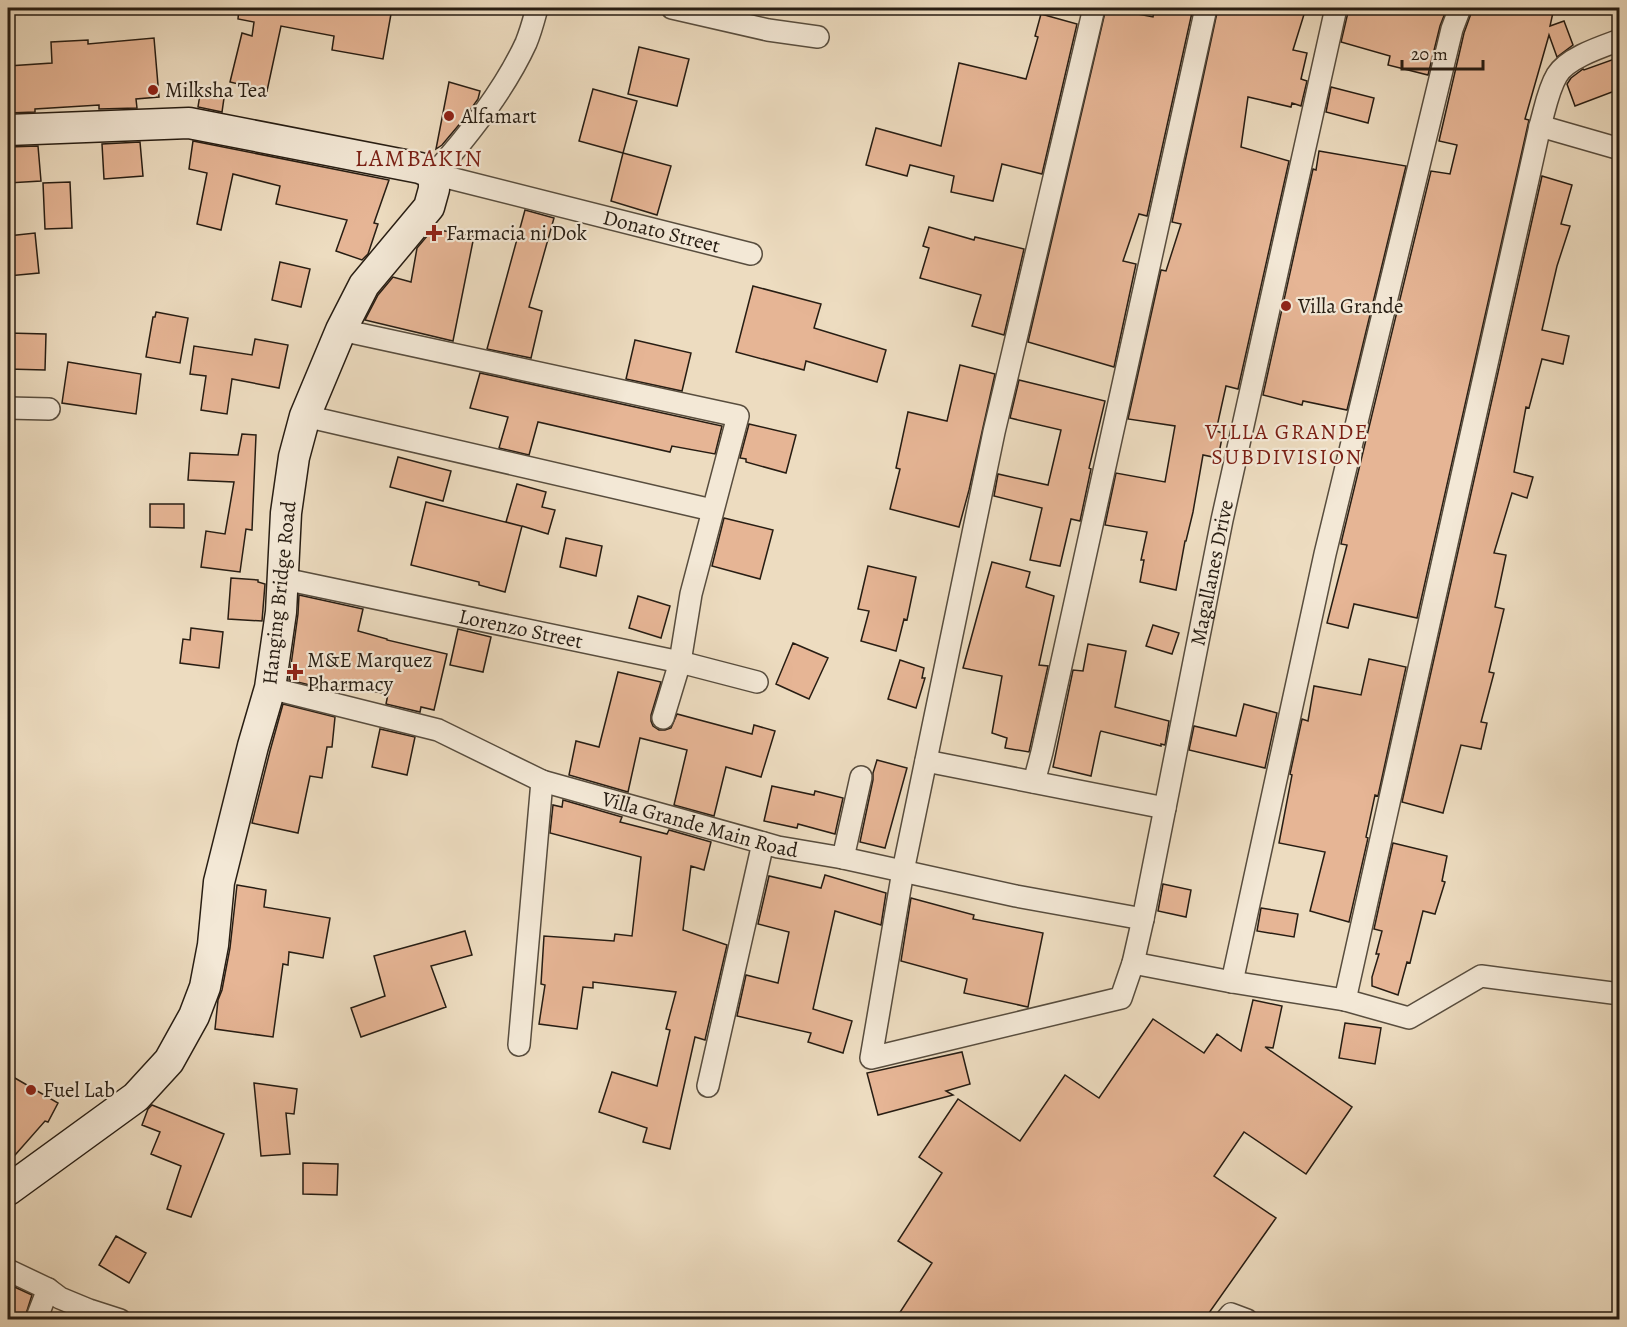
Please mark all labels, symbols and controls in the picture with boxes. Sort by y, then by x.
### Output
scale bar [1402,33,1483,71]
text: 20 m [1411,42,1448,66]
place label: Milksha Tea [165,76,267,104]
marker: Milksha Tea [146,83,160,97]
place label: Alfamart [460,102,537,130]
marker: Alfamart [442,109,456,123]
district label: LAMBAKIN [355,142,483,174]
street label: Donato Street [600,203,723,260]
place label: Farmacia ni Dok [446,219,588,247]
marker: Farmacia ni Dok [427,226,441,240]
place label: Villa Grande [1297,292,1403,320]
marker: Villa Grande [1279,299,1293,313]
district label: VILLA GRANDE SUBDIVISION [1204,417,1369,472]
street label: Magallanes Drive [1183,497,1240,648]
street label: Hanging Bridge Road [255,499,303,686]
street label: Lorenzo Street [456,602,585,655]
place label: M&E Marquez Pharmacy [307,646,433,698]
marker: M&E Marquez Pharmacy [288,665,302,679]
street label: Villa Grande Main Road [598,784,801,864]
place label: Fuel Lab [43,1076,115,1104]
marker: Fuel Lab [24,1083,38,1097]

